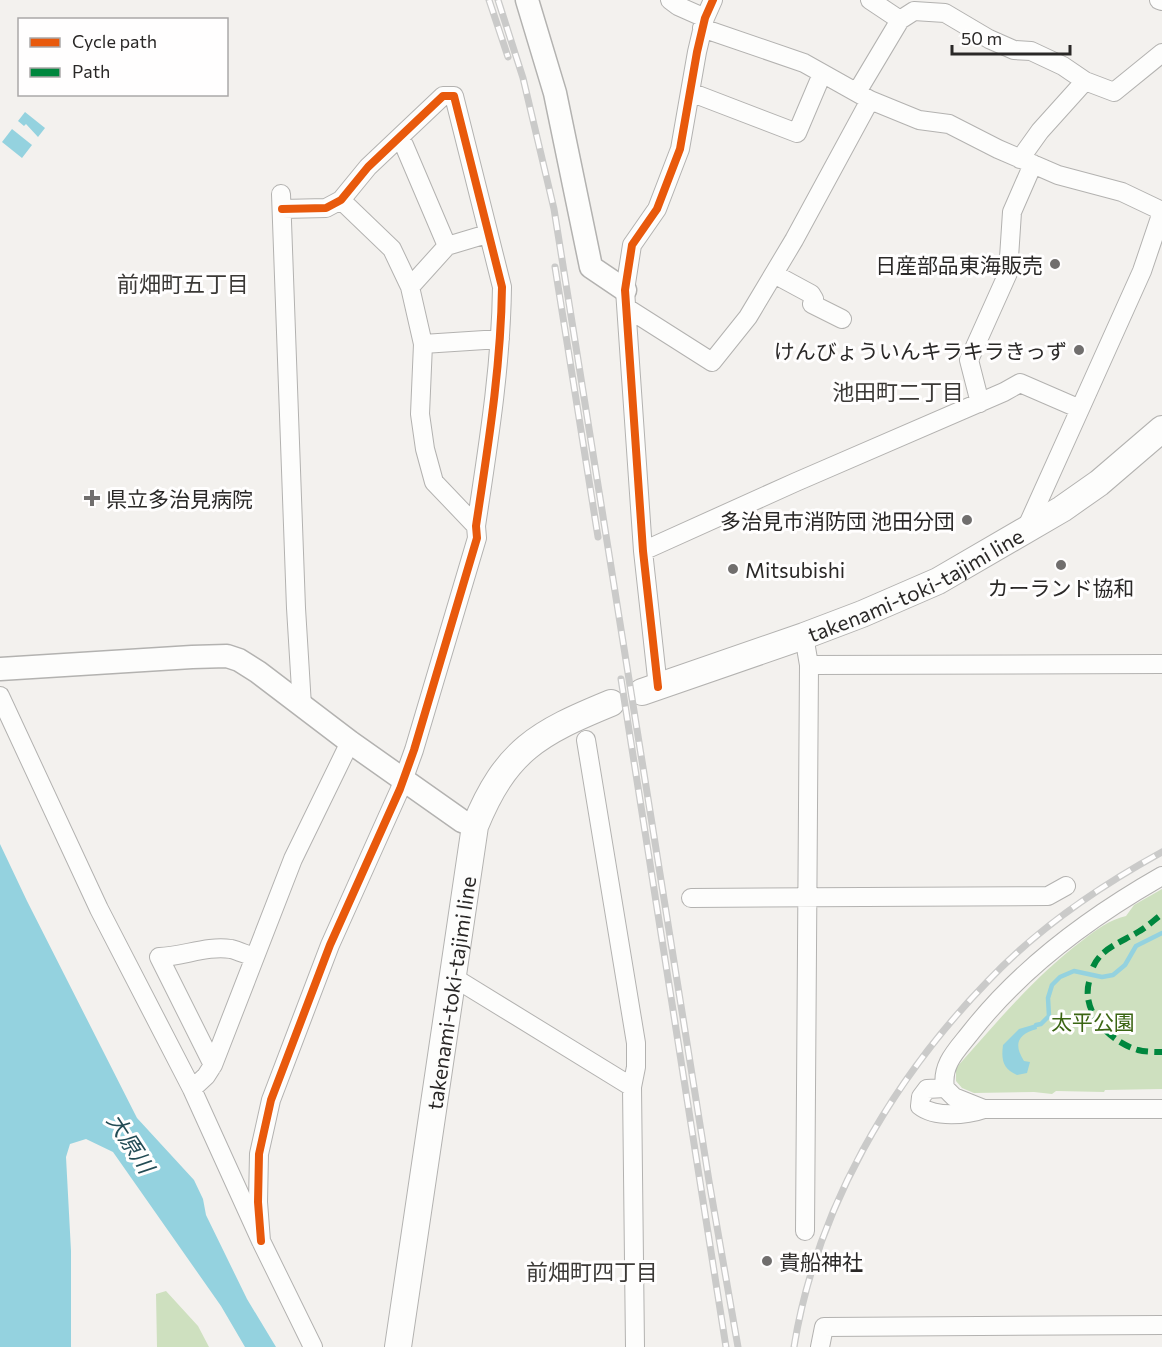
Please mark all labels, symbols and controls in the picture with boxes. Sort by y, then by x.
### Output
legend [18,18,228,96]
scale bar [952,18,1070,56]
text: 50 m [961,27,1002,49]
text: Cycle path [72,30,157,52]
text: Path [72,60,110,82]
place label: 日産部品東海販売 [875,252,1043,277]
marker: 日産部品東海販売 [1048,257,1062,271]
district label: 前畑町五丁目 [117,270,249,297]
place label: けんびょういんキラキラきっず [774,338,1067,363]
marker: けんびょういんキラキラきっず [1072,343,1086,357]
district label: 池田町二丁目 [832,378,964,405]
place label: 県立多治見病院 [106,486,253,511]
marker: 県立多治見病院 [83,489,101,507]
place label: 多治見市消防団 池田分団 [720,508,955,533]
marker: 多治見市消防団 池田分団 [960,513,974,527]
street label: takenami-toki-tajimi line [804,522,1027,646]
place label: Mitsubishi [745,557,845,582]
marker: カーランド協和 [1054,558,1068,572]
marker: Mitsubishi [726,562,740,576]
place label: カーランド協和 [988,575,1135,600]
street label: takenami-toki-tajimi line [421,874,480,1111]
park label: 太平公園 [1051,1009,1135,1034]
water label: 大原川 [102,1108,161,1180]
place label: 貴船神社 [779,1249,863,1274]
marker: 貴船神社 [760,1254,774,1268]
district label: 前畑町四丁目 [526,1258,658,1285]

